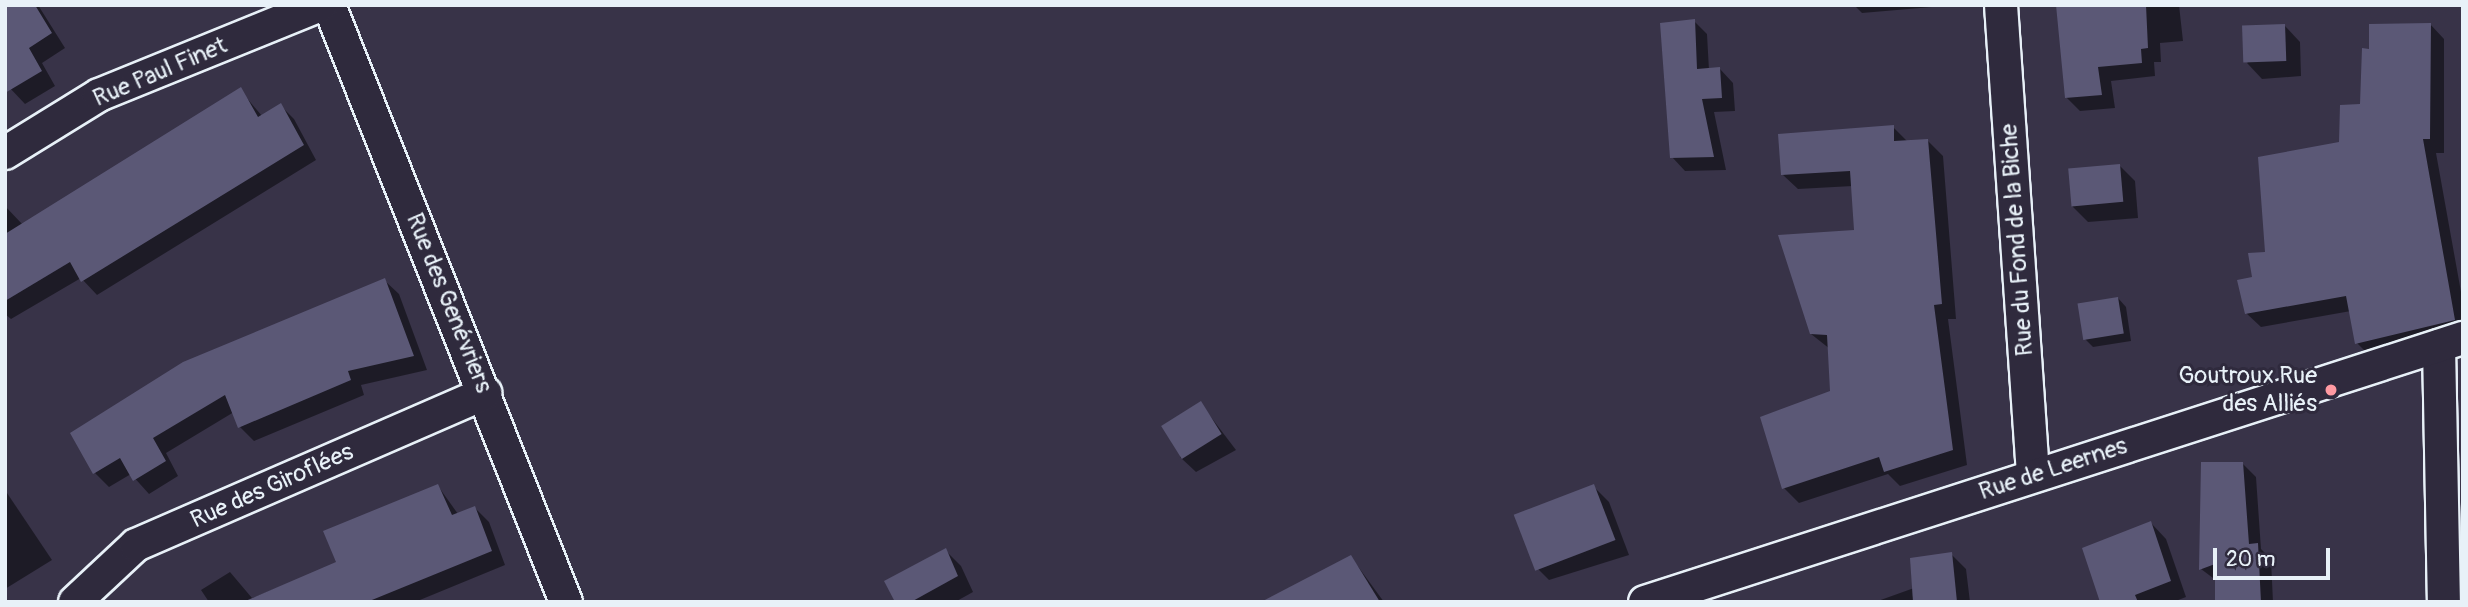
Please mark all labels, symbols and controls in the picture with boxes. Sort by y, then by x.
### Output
street label: Rue Paul Finet [89,31,231,113]
street label: Rue du Fond de la Biche [1995,123,2039,357]
street label: Rue des Genévriers [400,209,498,397]
place label: Goutroux Rue des Alliés [2178,362,2317,418]
marker: Goutroux Rue des Alliés [2323,382,2339,398]
street label: Rue de Leernes [1975,432,2131,506]
street label: Rue des Giroflées [186,437,358,535]
scale bar [2216,534,2333,578]
text: 20 m [2226,546,2275,573]

